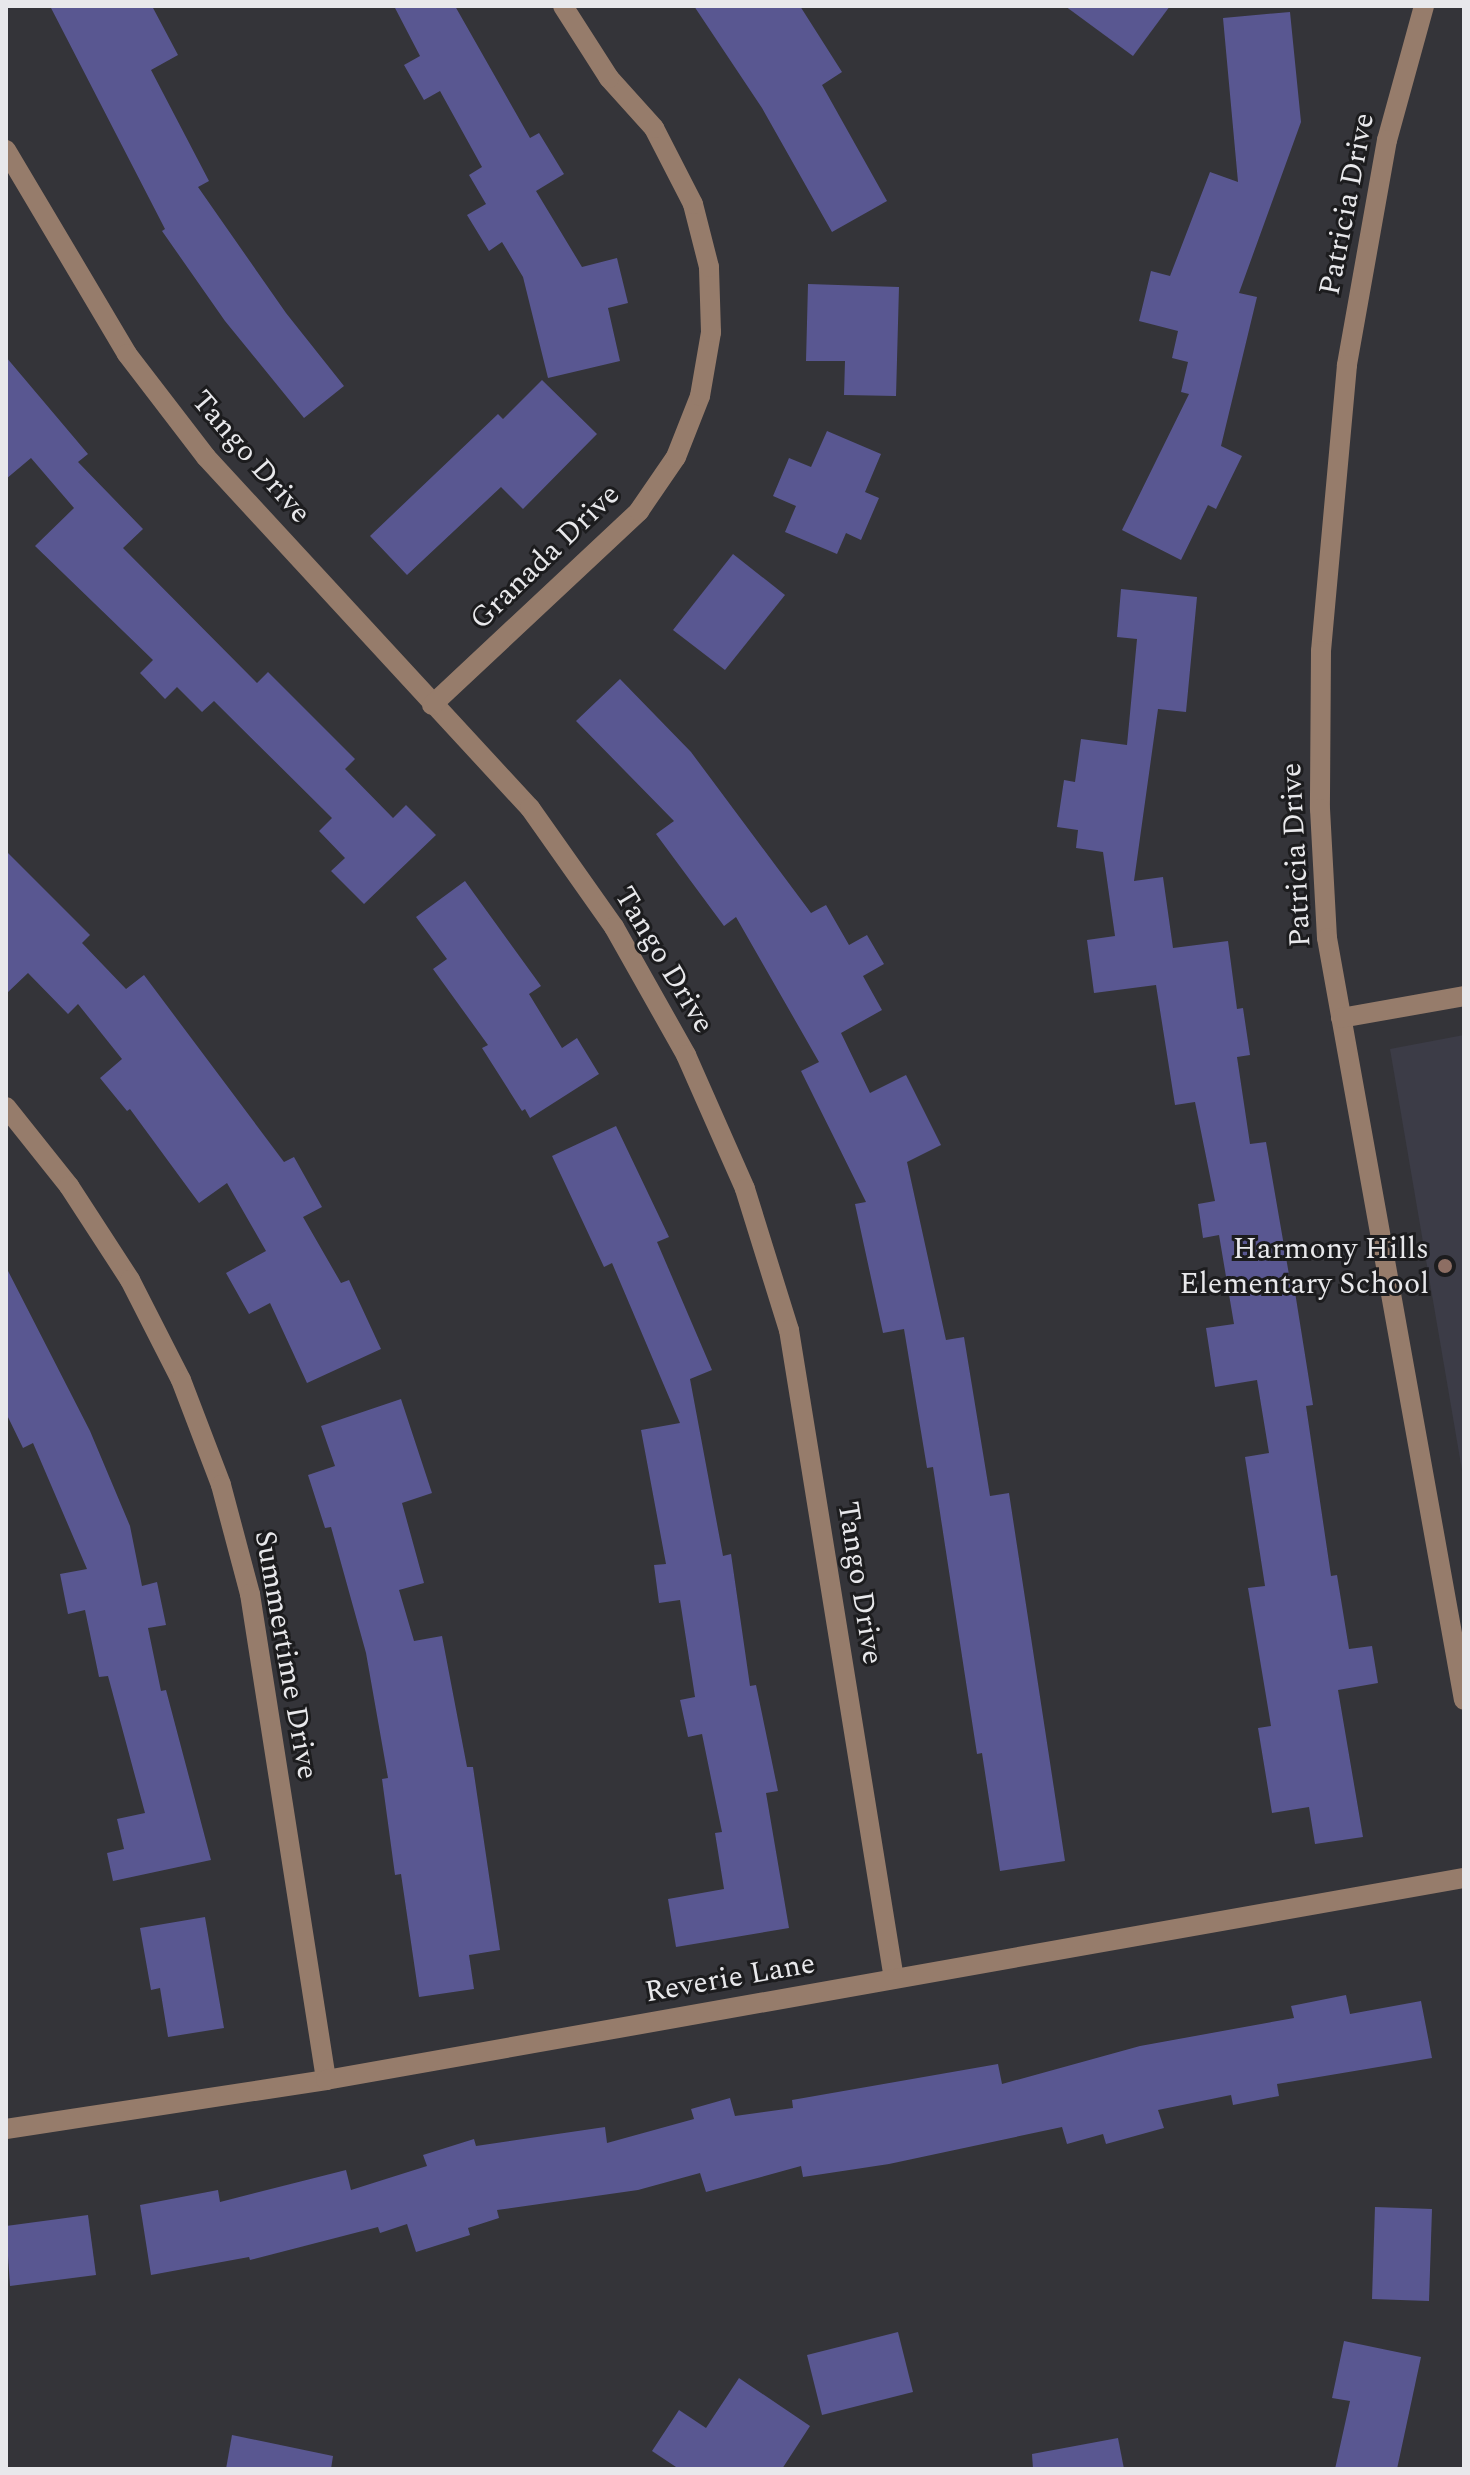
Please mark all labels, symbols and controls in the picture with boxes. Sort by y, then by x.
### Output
street label: Patricia Drive [1312,110,1382,298]
street label: Tango Drive [184,383,318,531]
street label: Granada Drive [463,477,627,637]
street label: Patricia Drive [1273,762,1319,948]
street label: Tango Drive [606,880,722,1040]
place label: Harmony Hills Elementary School [1179,1231,1429,1302]
marker: Harmony Hills Elementary School [1436,1257,1454,1275]
street label: Tango Drive [829,1499,891,1667]
street label: Summertime Drive [246,1528,326,1782]
street label: Reverie Lane [642,1945,818,2011]

